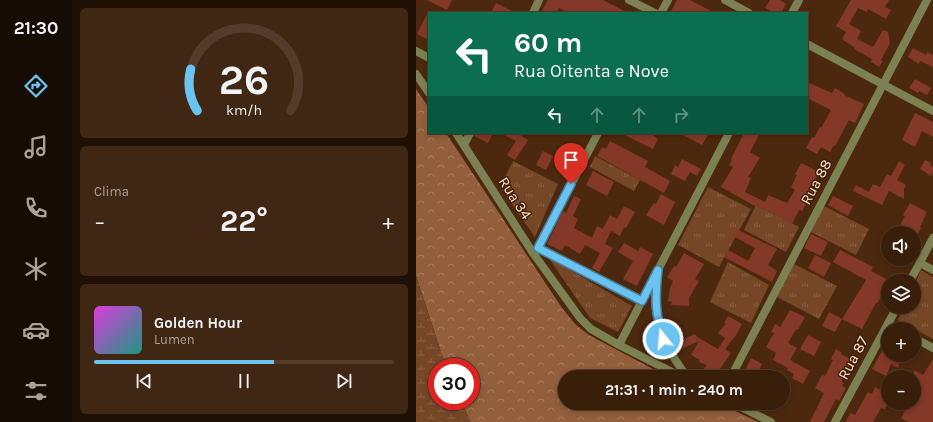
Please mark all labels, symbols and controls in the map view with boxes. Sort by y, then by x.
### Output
text: 21:30 [14,17,58,39]
text: 60 m [514,26,582,59]
icon: left [448,28,500,80]
text: 26 [219,56,269,104]
text: Rua Oitenta e Nove [514,60,669,82]
icon: directions [22,72,50,100]
text: km/h [226,102,262,119]
icon: left [544,104,566,126]
icon: ahead [586,104,608,126]
icon: ahead [628,104,650,126]
icon: right [670,104,692,126]
icon: music [22,133,50,161]
pin [554,143,588,184]
icon: arrive [560,149,582,171]
street label: Rua 88 [797,156,835,208]
street label: Rua 34 [495,173,536,223]
text: Clima [94,184,129,199]
icon: phone [22,194,50,222]
text: 22° [220,203,268,239]
text: − [94,209,106,235]
text: + [382,209,394,235]
map controls [881,226,921,410]
button: sound [881,226,921,266]
icon: climate [22,255,50,283]
button: layers [881,274,921,314]
text: Golden Hour [154,314,242,332]
icon: car [22,316,50,344]
position arrow [642,318,684,360]
button: + [881,322,921,362]
text: Lumen [154,332,195,347]
street label: Rua 87 [834,333,872,383]
speed limit sign: 30 [428,358,480,410]
icon: previous [133,370,155,392]
icon: pause [233,370,255,392]
icon: next [333,370,355,392]
button: − [881,370,921,410]
icon: filters [22,377,50,405]
text: 21:31 · 1 min · 240 m [605,381,743,399]

